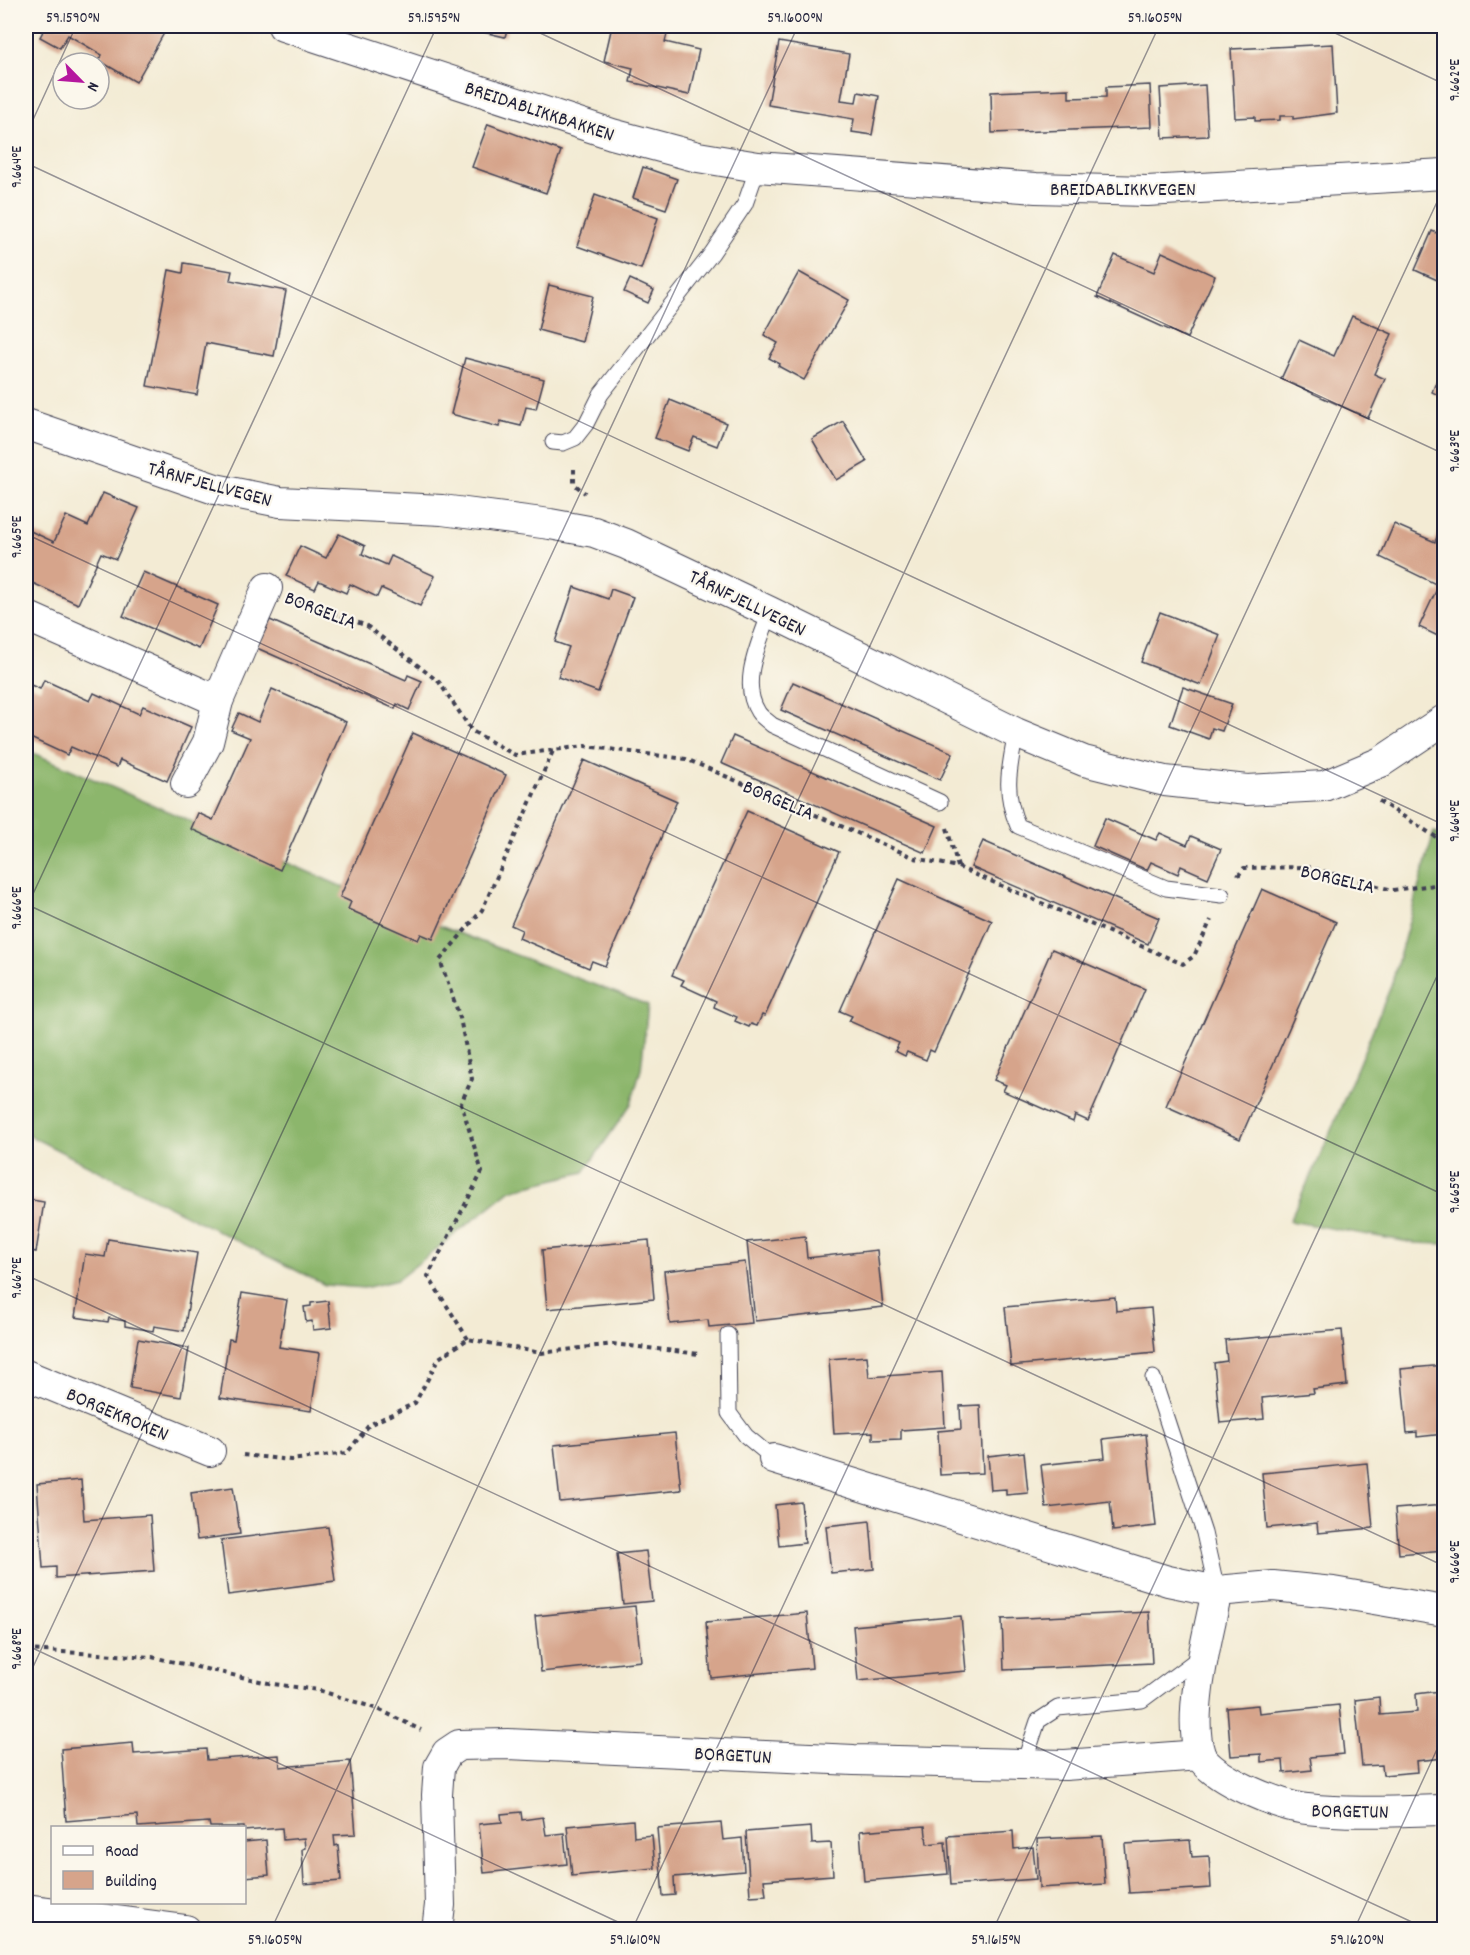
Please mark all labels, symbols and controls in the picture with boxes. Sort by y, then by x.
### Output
text: 59.1590°N [46,8,100,30]
text: 59.1595°N [408,8,460,30]
text: 59.1600°N [767,8,823,30]
text: 59.1605°N [1128,8,1182,30]
north arrow [51,51,111,111]
text: 9.662°E [1445,59,1467,101]
street label: BREIDABLIKKBAKKEN [461,75,618,150]
text: N [80,78,104,95]
text: 9.664°E [7,146,29,188]
street label: BREIDABLIKKVEGEN [1050,177,1196,205]
text: 9.663°E [1445,430,1467,472]
street label: TÅRNFJELLVEGEN [144,456,274,516]
text: 9.665°E [7,516,29,558]
street label: TÅRNFJELLVEGEN [683,564,810,645]
street label: BORGELIA [280,585,360,638]
street label: BORGELIA [738,774,818,829]
text: 9.664°E [1445,800,1467,842]
street label: BORGELIA [1298,859,1377,903]
text: 9.666°E [7,886,29,930]
text: 9.665°E [1445,1171,1467,1213]
text: 9.667°E [7,1257,29,1299]
street label: BORGEKROKEN [61,1382,172,1450]
text: 9.666°E [1445,1540,1467,1584]
text: 9.668°E [7,1628,29,1670]
street label: BORGETUN [693,1741,772,1773]
street label: BORGETUN [1311,1798,1389,1828]
legend [51,1826,246,1904]
text: Road [105,1840,139,1865]
text: Building [105,1870,157,1895]
text: 59.1605°N [248,1930,302,1952]
text: 59.1610°N [610,1930,660,1952]
text: 59.1615°N [971,1930,1021,1952]
text: 59.1620°N [1330,1930,1384,1952]

